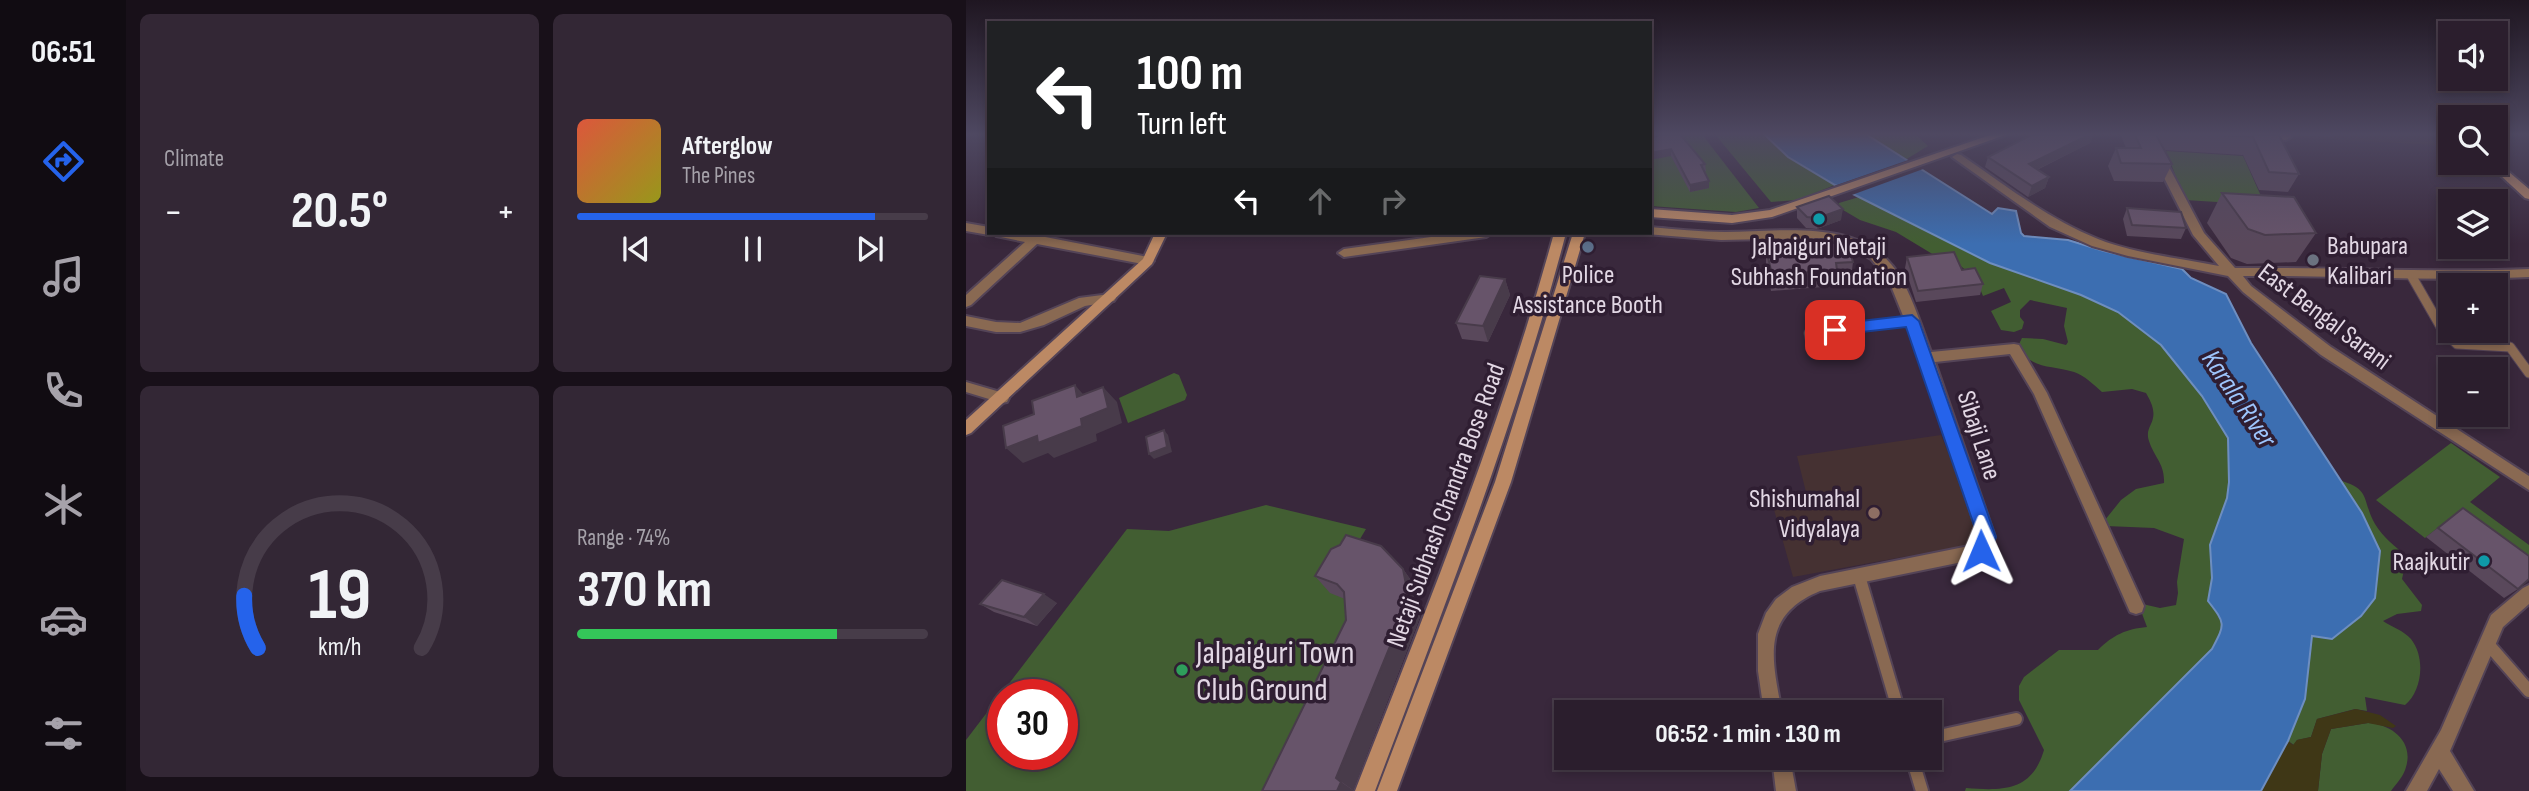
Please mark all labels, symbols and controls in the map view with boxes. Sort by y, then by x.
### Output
map controls [2438,21,2508,427]
button: sound [2438,21,2508,91]
text: 06:51 [31,33,95,72]
text: 100 m [1137,45,1243,104]
icon: left [1022,49,1113,140]
text: Turn left [1137,105,1227,144]
button: search [2438,105,2508,175]
text: Afterglow [682,131,773,162]
icon: directions [39,137,88,186]
text: Climate [164,145,224,173]
text: The Pines [682,162,755,190]
text: 20.5° [291,180,388,243]
icon: left [1228,182,1266,220]
icon: ahead [1301,182,1339,220]
icon: right [1374,182,1412,220]
button: layers [2438,189,2508,259]
text: − [164,190,183,235]
text: + [496,190,515,235]
marker: Jalpaiguri Netaji Subhash Foundation [1811,211,1827,227]
icon: previous [617,230,655,268]
icon: pause [734,230,772,268]
icon: next [851,230,889,268]
place label: Babupara Kalibari [2327,231,2408,292]
place label: Jalpaiguri Netaji Subhash Foundation [1731,232,1907,293]
marker: Police Assistance Booth [1580,239,1596,255]
icon: music [39,252,88,301]
marker: Babupara Kalibari [2305,252,2321,268]
street label: East Bengal Sarani [2252,257,2397,377]
place label: Police Assistance Booth [1512,260,1663,321]
button: + [2438,273,2508,343]
pin [1805,300,1865,360]
icon: arrive [1816,311,1854,349]
water label: Karala River [2194,344,2284,454]
button: − [2438,357,2508,427]
street label: Netaji Subhash Chandra Bose Road [1381,359,1512,652]
icon: phone [39,366,88,415]
street label: Sibaji Lane [1950,387,2007,484]
icon: climate [39,480,88,529]
place label: Shishumahal Vidyalaya [1749,484,1860,545]
marker: Shishumahal Vidyalaya [1866,505,1882,521]
position arrow [1944,514,2018,588]
text: Range · 74% [577,524,671,552]
place label: Raajkutir [2393,547,2471,578]
text: 19 [308,552,371,640]
marker: Raajkutir [2476,553,2492,569]
text: 370 km [577,559,712,622]
icon: car [39,595,88,644]
text: km/h [318,631,361,662]
place label: Jalpaiguri Town Club Ground [1195,634,1354,710]
marker: Jalpaiguri Town Club Ground [1174,662,1190,678]
speed limit sign: 30 [987,679,1078,770]
icon: filters [39,709,88,758]
text: 06:52 · 1 min · 130 m [1655,719,1841,750]

